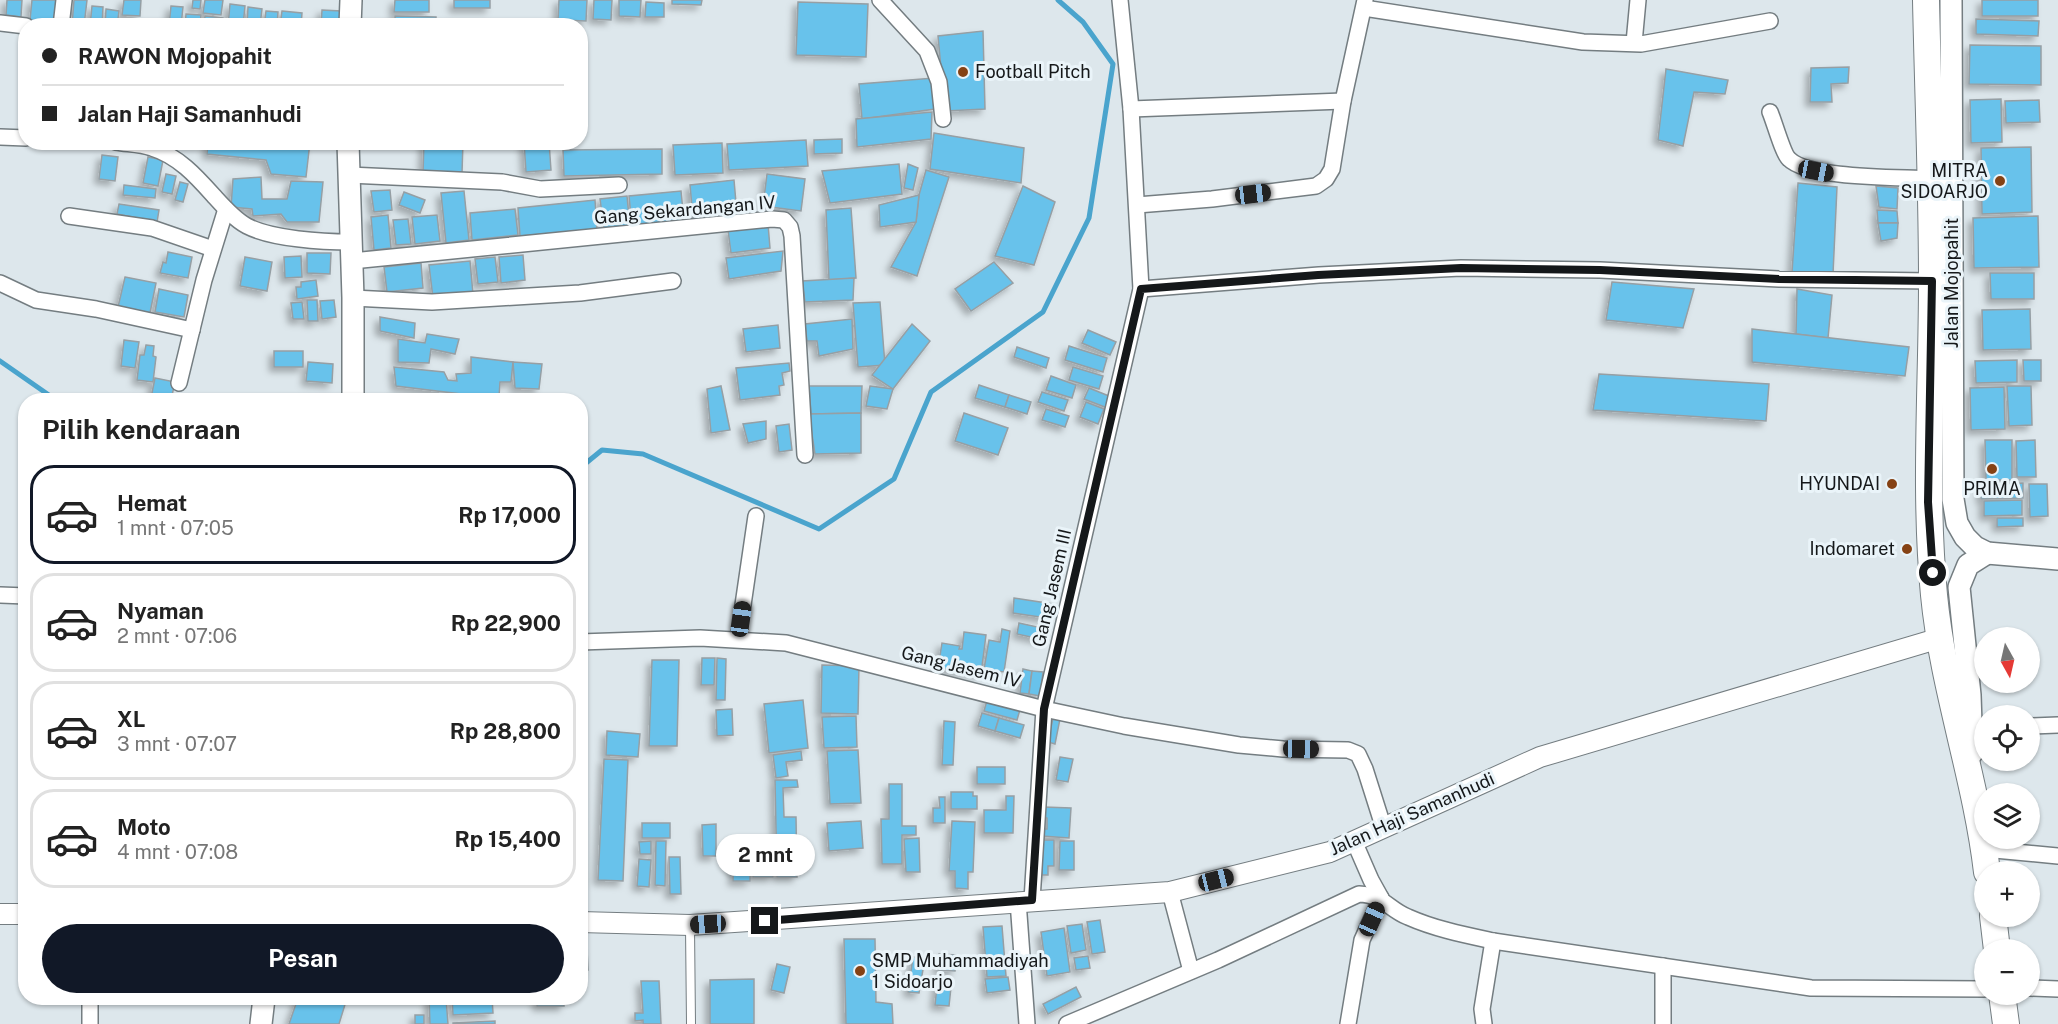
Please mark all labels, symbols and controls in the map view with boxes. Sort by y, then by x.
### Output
text: RAWON Mojopahit [78,43,272,69]
place label: Football Pitch [975,61,1091,82]
marker: Football Pitch [956,65,970,79]
text: Jalan Haji Samanhudi [78,101,302,127]
car [1797,159,1835,183]
place label: MITRA SIDOARJO [1901,160,1988,202]
marker: MITRA SIDOARJO [1993,174,2007,188]
car [1234,183,1272,205]
street label: Gang Sekardangan IV [593,191,777,228]
street label: Jalan Mojopahit [1941,218,1962,348]
text: Pilih kendaraan [42,413,241,445]
marker: PRIMA [1985,462,1999,476]
place label: HYUNDAI [1799,473,1880,494]
marker: HYUNDAI [1885,477,1899,491]
place label: PRIMA [1963,478,2021,499]
icon: car [45,488,99,542]
text: Hemat [117,490,187,516]
text: Rp 17,000 [458,502,561,528]
text: 1 mnt · 07:05 [117,516,234,540]
street label: Gang Jasem III [1028,527,1075,649]
place label: Indomaret [1809,538,1895,559]
marker: Indomaret [1900,542,1914,556]
route start [1919,559,1946,586]
icon: car [45,596,99,650]
text: Nyaman [117,598,204,624]
car [730,600,752,638]
text: Rp 22,900 [451,610,561,636]
text: 2 mnt · 07:06 [117,624,237,648]
north arrow [1974,627,2040,693]
map controls [1974,627,2040,1005]
street label: Gang Jasem IV [899,642,1023,692]
icon: car [45,704,99,758]
button: locate [1974,705,2040,771]
text: XL [117,706,145,732]
text: Rp 28,800 [450,718,561,744]
text: 3 mnt · 07:07 [117,732,237,756]
car [1283,740,1319,758]
street label: Jalan Haji Samanhudi [1326,768,1498,859]
button: layers [1974,783,2040,849]
icon: car [45,812,99,866]
text: Moto [117,814,171,840]
text: Rp 15,400 [454,826,561,852]
callout: 2 mnt [716,834,814,876]
text: 4 mnt · 07:08 [117,840,238,864]
text: 2 mnt [738,843,793,867]
button: + [1974,861,2040,927]
car [1196,867,1236,893]
car [1356,899,1388,939]
route end [751,907,778,934]
car [690,914,726,934]
button: Pesan [42,924,564,993]
button: − [1974,939,2040,1005]
place label: SMP Muhammadiyah 1 Sidoarjo [872,950,1049,992]
marker: SMP Muhammadiyah 1 Sidoarjo [853,964,867,978]

